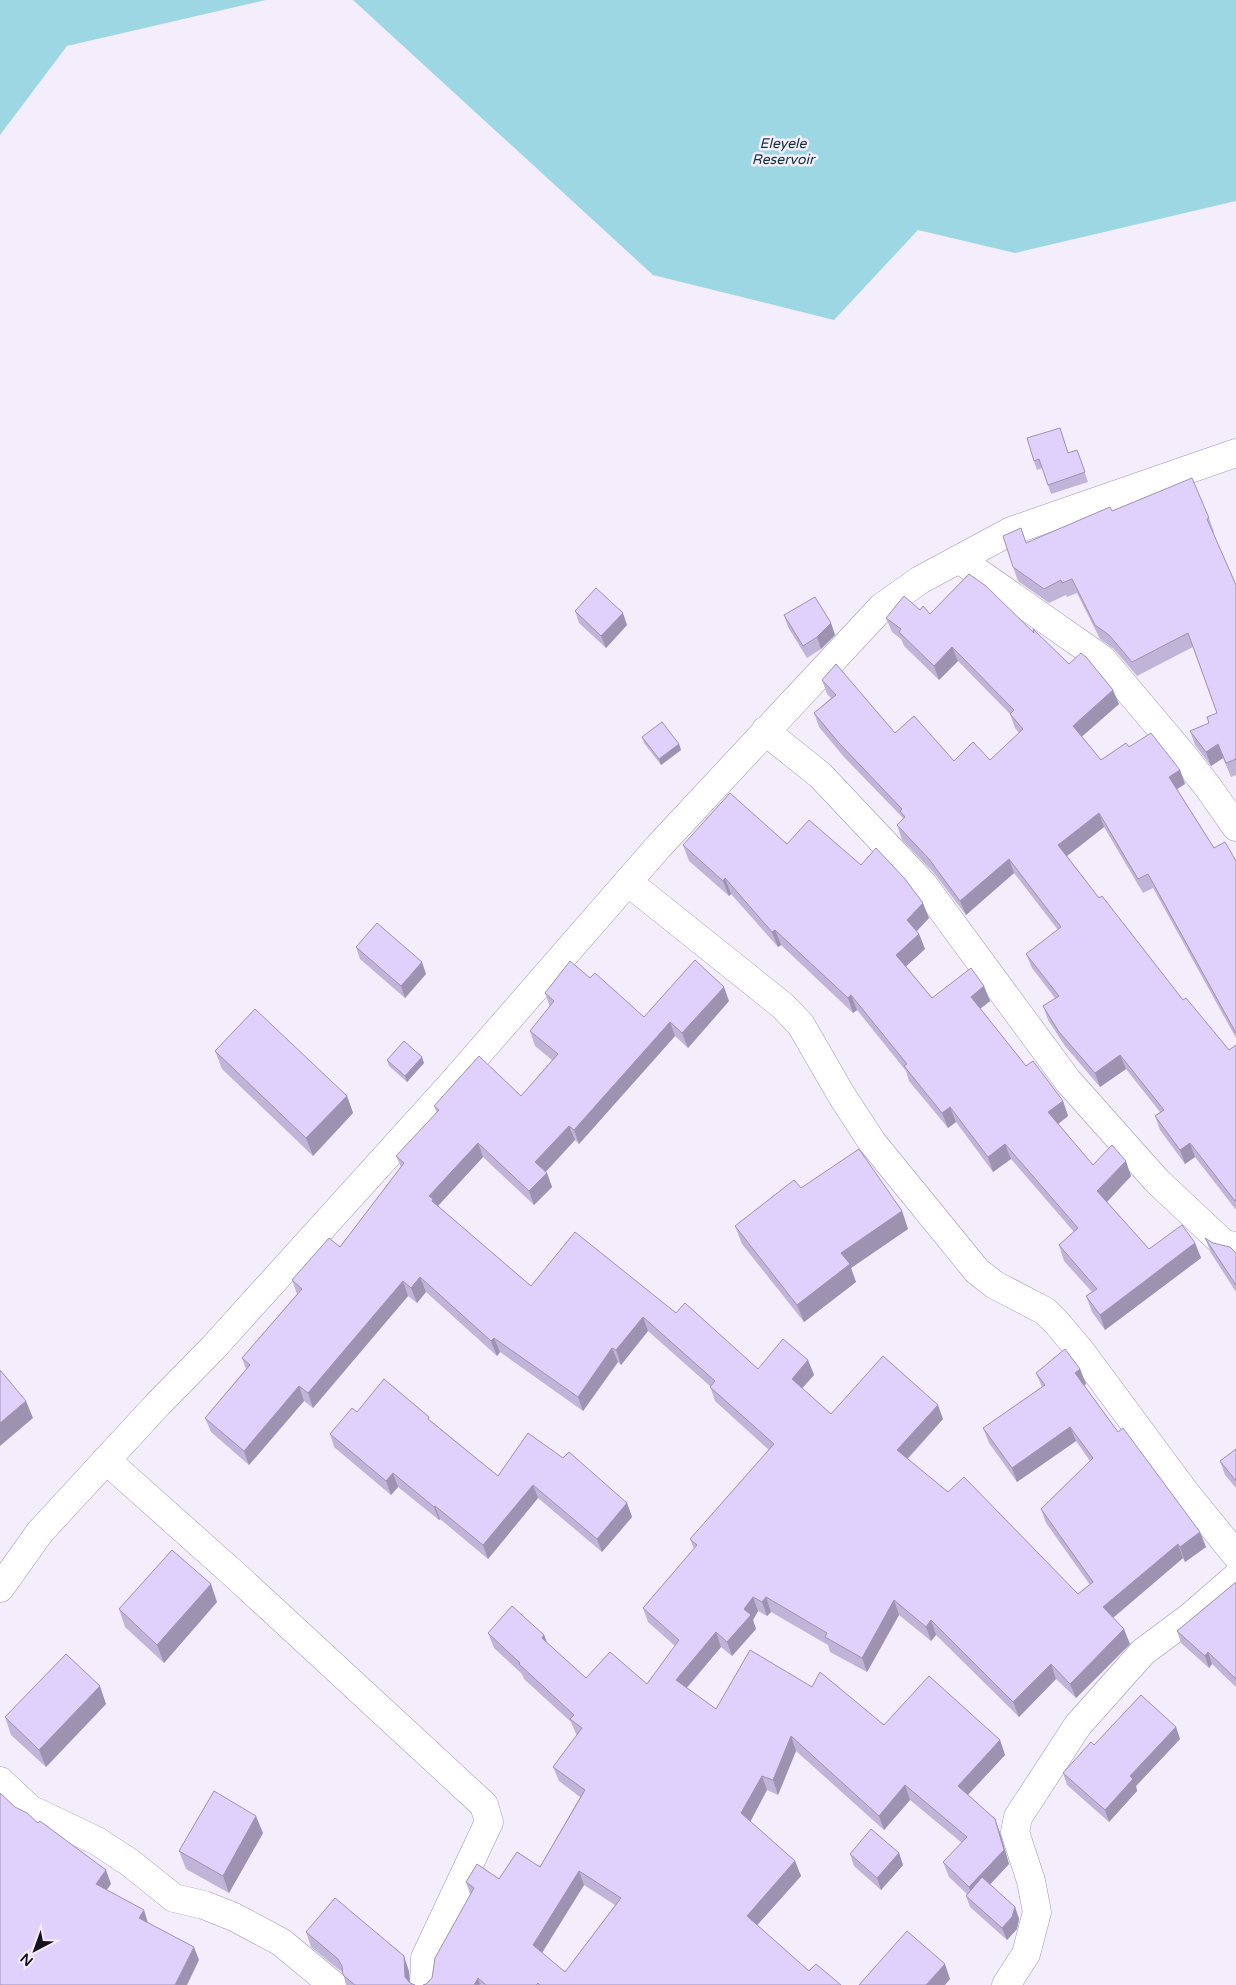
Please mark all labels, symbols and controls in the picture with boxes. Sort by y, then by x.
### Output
water label: Eleyele Reservoir [752,135,816,168]
north arrow [10,1925,60,1975]
text: N [17,1949,37,1970]

